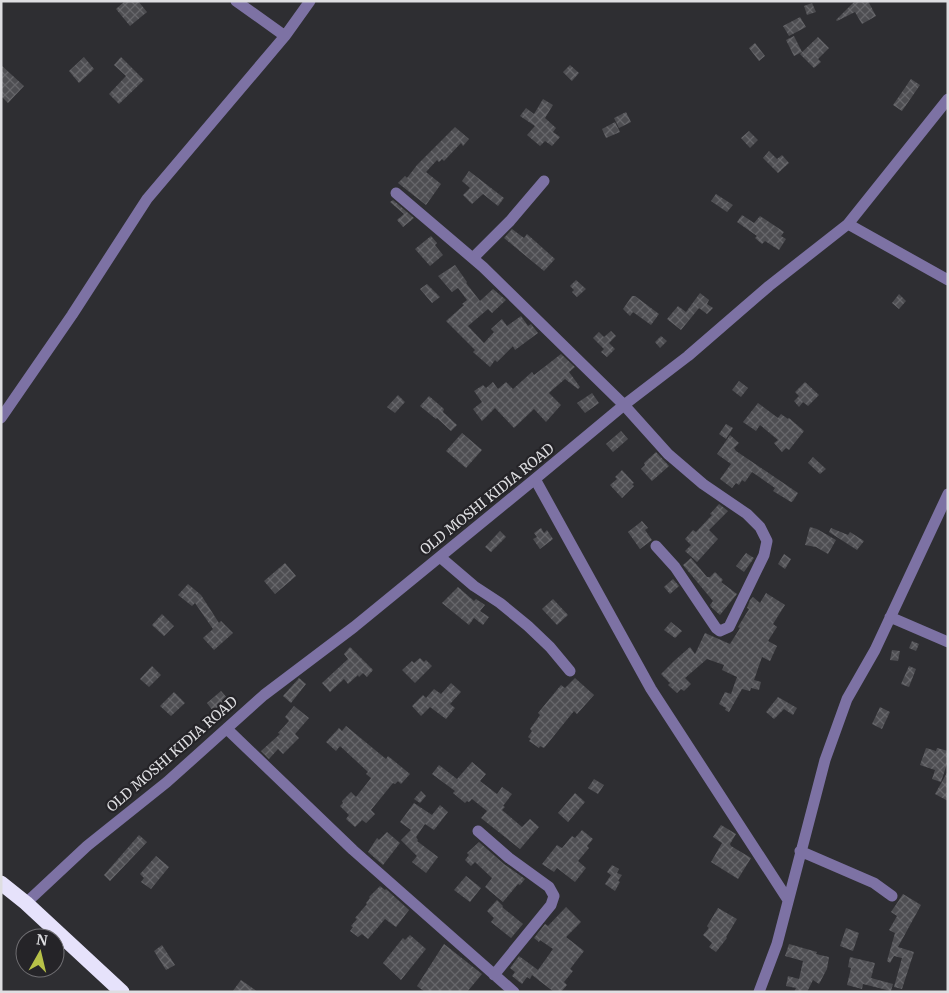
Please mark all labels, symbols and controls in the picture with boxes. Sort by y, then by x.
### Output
street label: OLD MOSHI KIDIA ROAD [416,439,558,559]
street label: OLD MOSHI KIDIA ROAD [103,692,241,816]
north arrow [15,928,65,978]
text: N [35,930,49,950]

